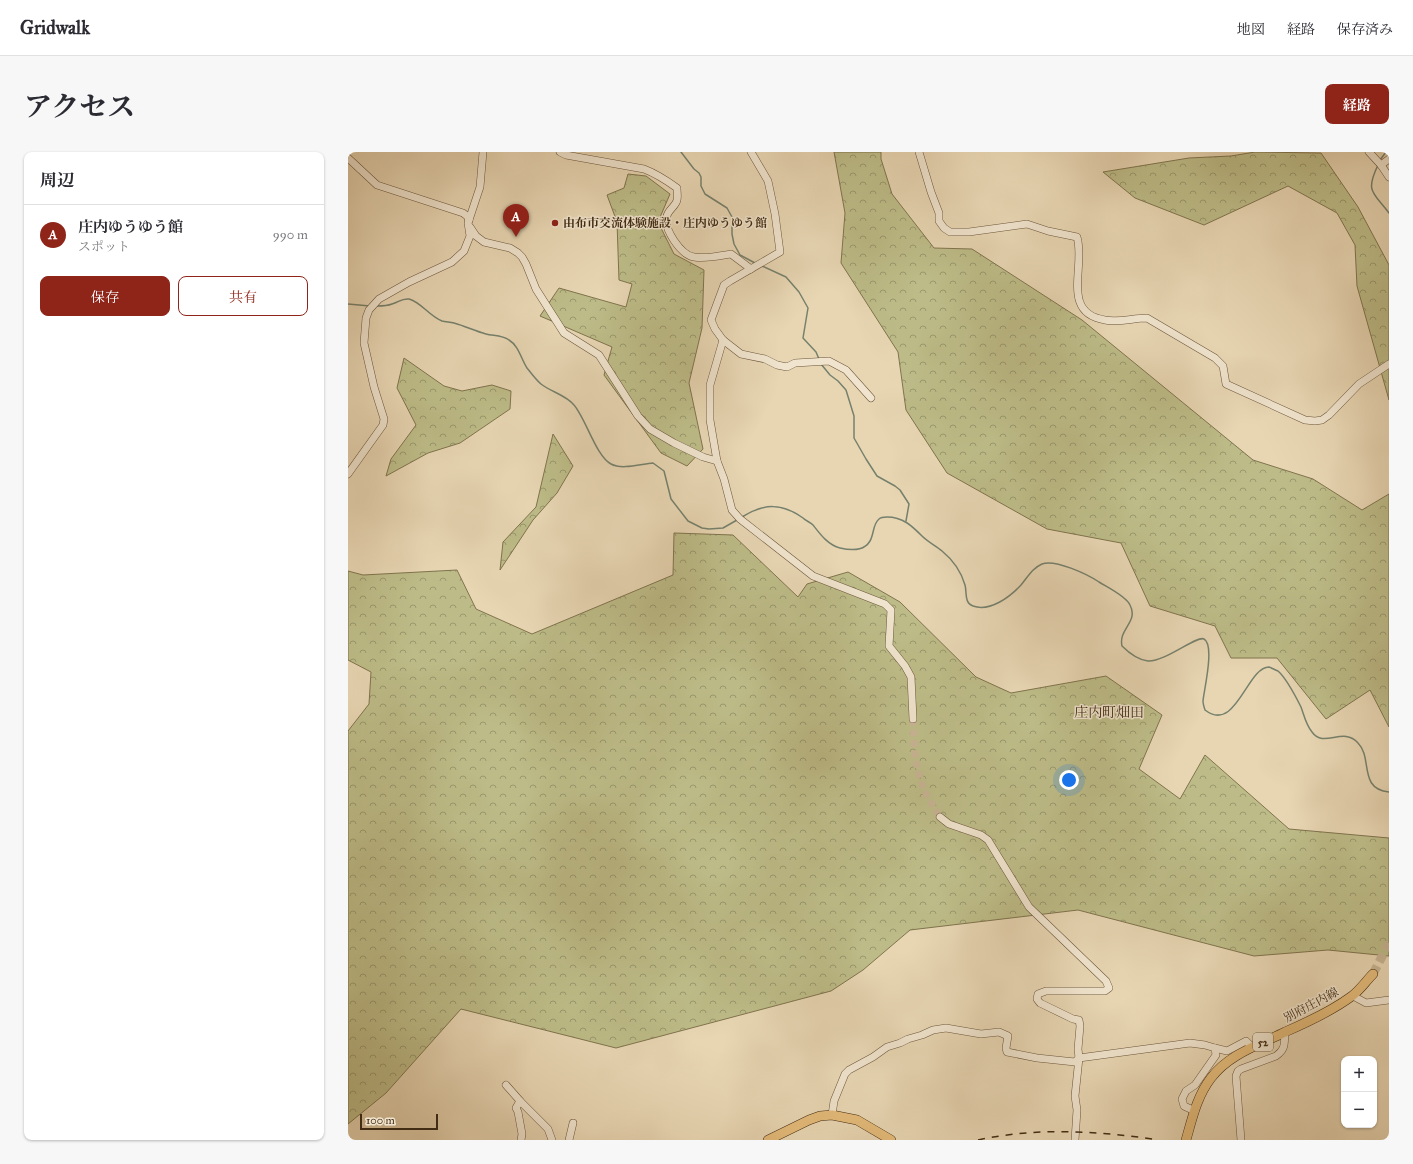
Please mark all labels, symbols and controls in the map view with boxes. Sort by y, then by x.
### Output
text: Gridwalk [20,16,90,39]
text: 地図 [1237,21,1265,38]
text: 経路 [1287,21,1315,38]
text: 保存済み [1337,21,1393,38]
button: 経路 [1325,84,1389,124]
text: アクセス [24,89,135,124]
text: 周辺 [40,170,74,191]
pin: A [503,204,529,237]
place label: 由布市交流体験施設・庄内ゆうゆう館 [563,216,767,230]
text: 庄内ゆうゆう館 [78,218,183,236]
marker: 由布市交流体験施設・庄内ゆうゆう館 [550,218,560,228]
text: A [49,227,57,243]
text: 990 m [273,227,308,243]
text: スポット [78,239,130,255]
button: 保存 [40,276,170,316]
button: 共有 [178,276,308,316]
district label: 庄内町畑田 [1074,704,1144,721]
your location [1059,770,1079,790]
street label: 別府庄内線 [1281,985,1341,1025]
road number: 52 [1253,1033,1273,1051]
map controls [1341,1056,1377,1128]
button: + [1341,1056,1377,1092]
button: − [1341,1092,1377,1128]
scale bar [360,1112,438,1131]
text: 100 m [366,1114,395,1127]

